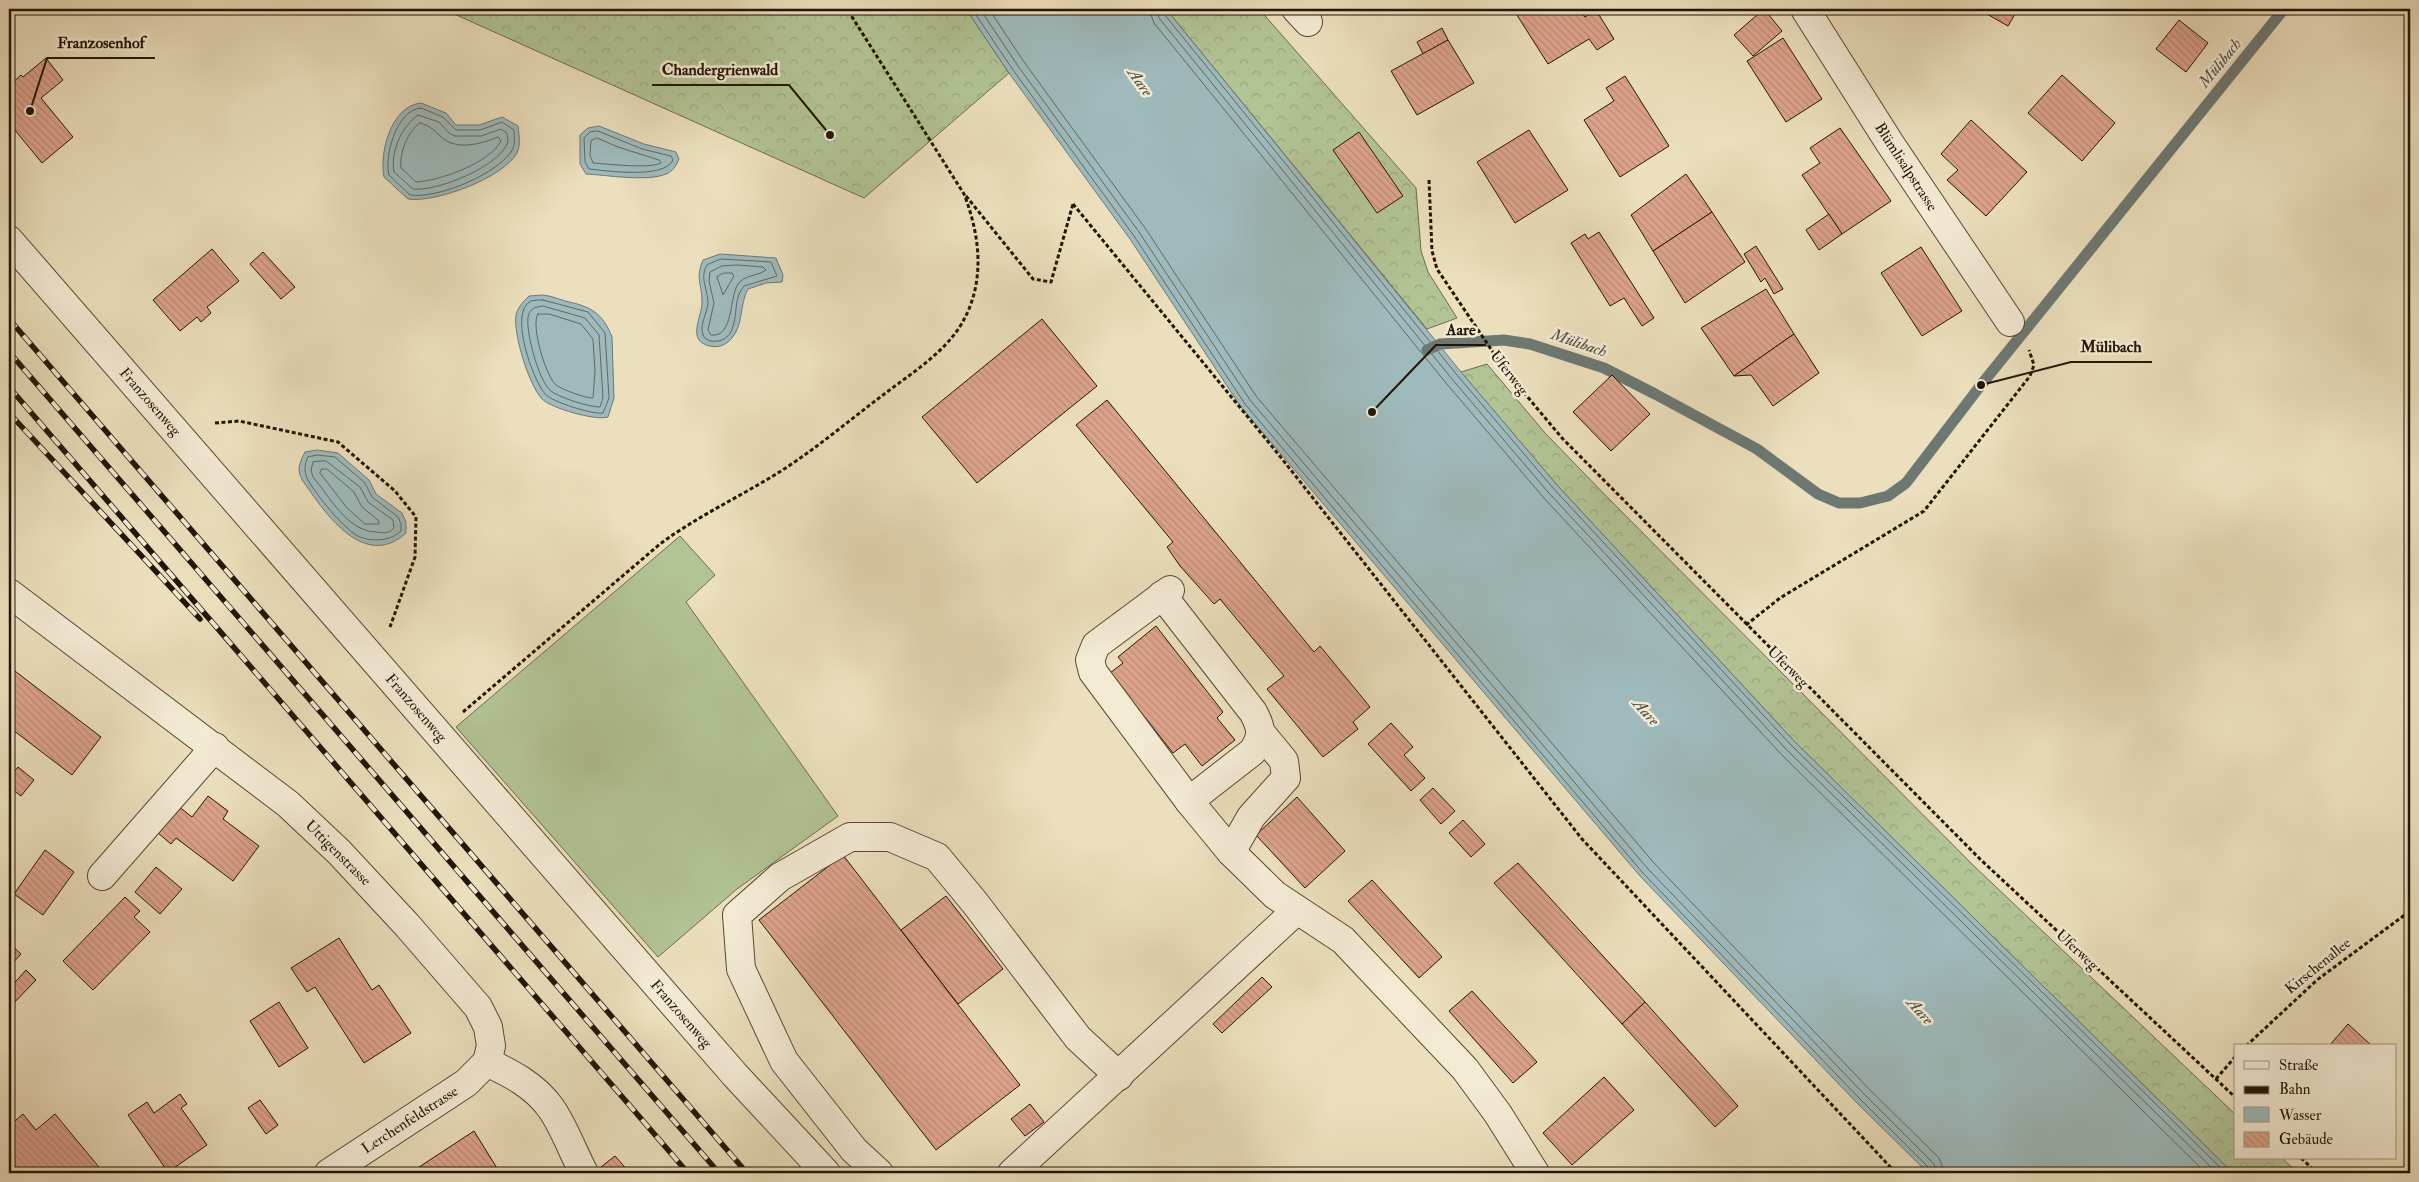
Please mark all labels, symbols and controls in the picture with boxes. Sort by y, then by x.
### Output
callout: Franzosenhof [47,27,155,58]
text: Franzosenhof [57,33,148,53]
water label: Mülibach [2194,34,2246,92]
callout: Chandergrienwald [652,54,789,85]
text: Chandergrienwald [662,60,778,81]
water label: Aare [1122,62,1157,101]
street label: Blümlisalpstrasse [1869,119,1942,215]
callout: Aare [1436,314,1486,345]
text: Aare [1445,320,1476,340]
water label: Mülibach [1548,324,1609,362]
callout: Mülibach [2071,331,2152,362]
text: Mülibach [2079,337,2142,357]
street label: Uferweg [1486,347,1533,400]
street label: Franzosenweg [115,364,185,441]
street label: Uferweg [1763,642,1813,692]
street label: Franzosenweg [381,670,451,747]
water label: Aare [1627,692,1664,731]
street label: Uttigenstrasse [301,816,375,890]
street label: Uferweg [2052,925,2103,975]
street label: Kirschenallee [2281,934,2355,998]
street label: Franzosenweg [646,976,716,1053]
water label: Aare [1901,991,1938,1030]
legend [2234,1044,2396,1160]
text: Straße [2279,1056,2318,1075]
text: Bahn [2279,1080,2311,1099]
street label: Lerchenfeldstrasse [358,1082,462,1158]
text: Wasser [2278,1106,2322,1125]
text: Gebäude [2279,1130,2333,1149]

